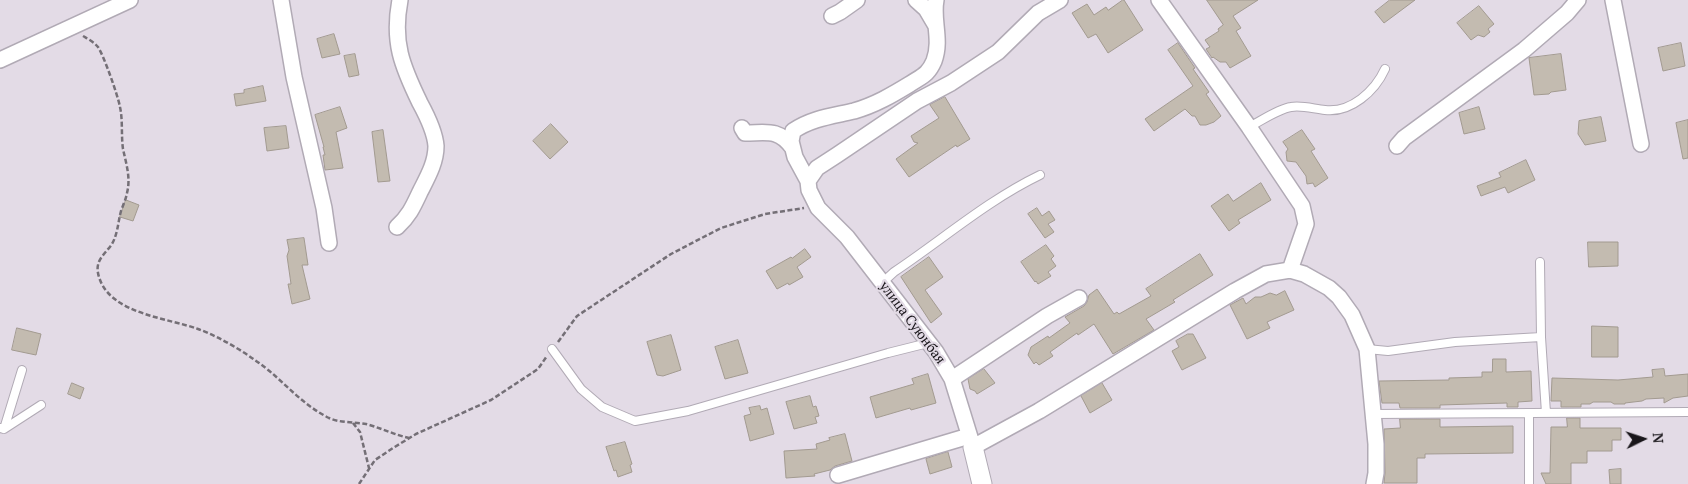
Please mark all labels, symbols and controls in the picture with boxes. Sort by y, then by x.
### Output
street label: улица Суюнбая [875,278,949,368]
north arrow [1618,414,1668,464]
text: N [1649,432,1668,444]

